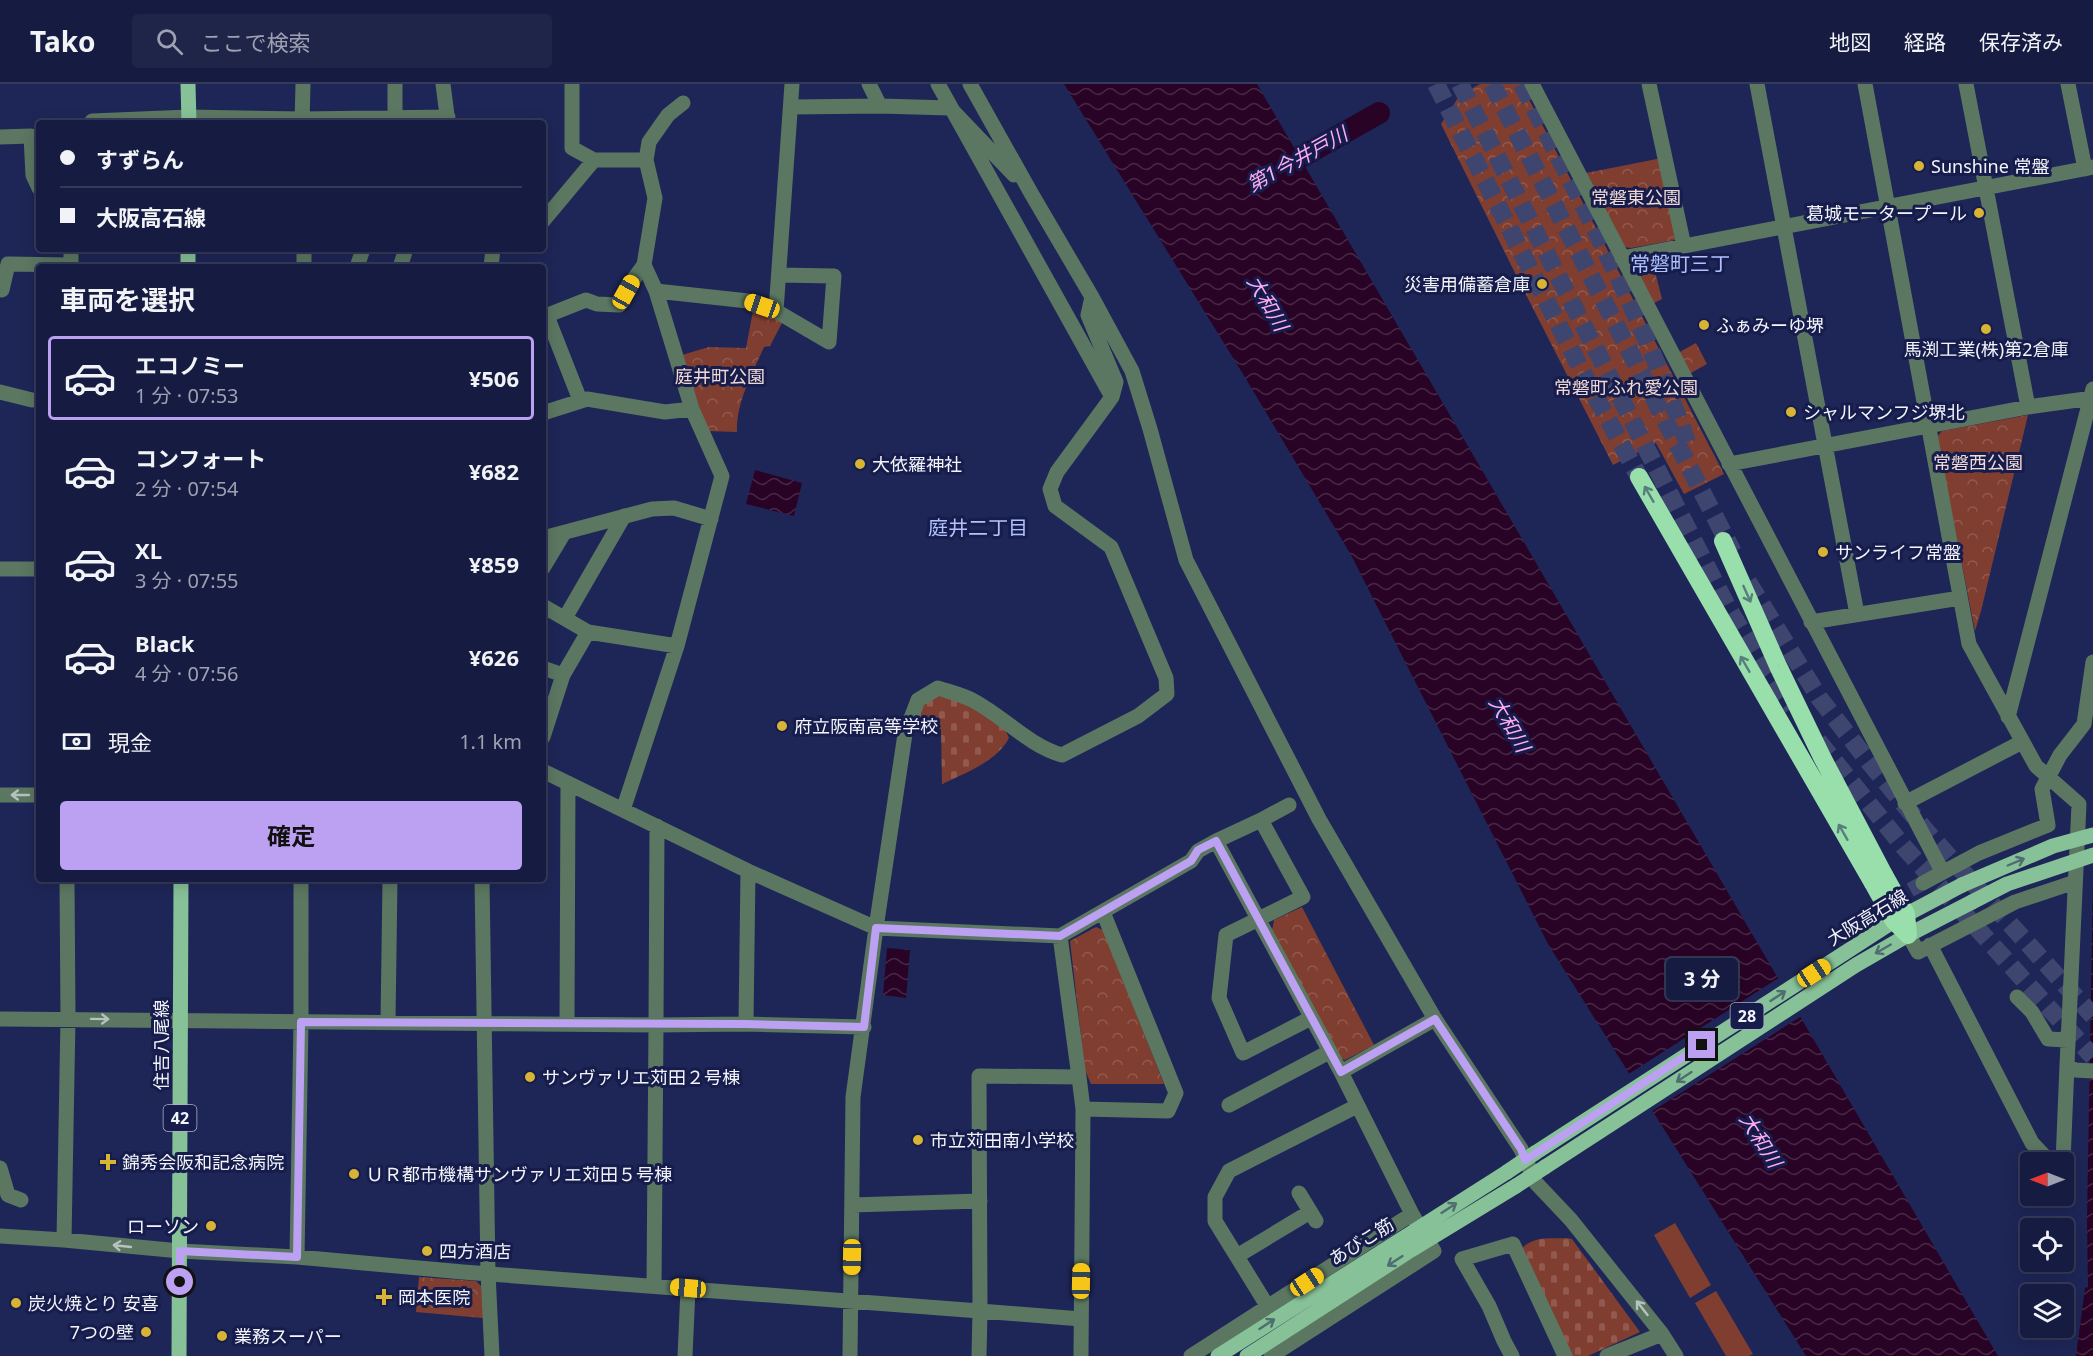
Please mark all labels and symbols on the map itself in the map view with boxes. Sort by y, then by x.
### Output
water label: 第1今井戸川 [1242,119,1354,198]
place label: Sunshine 常盤 [1931,154,2049,178]
marker: Sunshine 常盤 [1912,159,1926,173]
park label: 常磐東公園 [1591,185,1681,209]
place label: 葛城モータープール [1806,201,1967,225]
marker: 葛城モータープール [1972,206,1986,220]
district label: 常磐町三丁 [1630,250,1730,277]
water label: 大和川 [1241,270,1296,337]
car [609,272,643,312]
place label: 災害用備蓄倉庫 [1404,272,1530,296]
marker: 災害用備蓄倉庫 [1535,277,1549,291]
car [742,292,782,320]
place label: ふぁみーゆ堺 [1716,313,1824,337]
marker: ふぁみーゆ堺 [1697,318,1711,332]
marker: 馬渕工業(株)第2倉庫 [1979,322,1993,336]
place label: 馬渕工業(株)第2倉庫 [1903,337,2069,361]
park label: 庭井町公園 [675,364,765,388]
park label: 常磐町ふれ愛公園 [1554,375,1698,399]
place label: シャルマンフジ堺北 [1803,400,1964,424]
marker: シャルマンフジ堺北 [1784,405,1798,419]
park label: 常磐西公園 [1933,450,2023,474]
place label: 大依羅神社 [872,452,962,476]
marker: 大依羅神社 [853,457,867,471]
one-way arrow [1642,486,1654,503]
district label: 庭井二丁目 [928,514,1028,541]
place label: サンライフ常盤 [1835,540,1961,564]
marker: サンライフ常盤 [1816,545,1830,559]
one-way arrow [1741,585,1753,603]
one-way arrow [1739,655,1750,673]
water label: 大和川 [1483,691,1538,758]
place label: 府立阪南高等学校 [794,714,938,738]
marker: 府立阪南高等学校 [775,719,789,733]
one-way arrow [10,789,30,801]
one-way arrow [1837,824,1849,841]
one-way arrow [2006,856,2024,867]
street label: 大阪高石線 [1822,884,1912,950]
one-way arrow [1875,943,1892,955]
car [1794,956,1834,990]
callout: 3 分 [1666,958,1738,1000]
one-way arrow [1770,989,1787,1002]
street label: 住吉八尾線 [149,1000,173,1090]
road number: 28 [1730,1003,1764,1029]
one-way arrow [90,1013,110,1025]
route end [1688,1031,1715,1058]
place label: サンヴァリエ苅田２号棟 [542,1065,740,1089]
marker: サンヴァリエ苅田２号棟 [523,1070,537,1084]
one-way arrow [1676,1071,1693,1083]
road number: 42 [164,1105,196,1131]
water label: 大和川 [1734,1107,1789,1174]
place label: 市立苅田南小学校 [930,1128,1074,1152]
marker: 市立苅田南小学校 [911,1133,925,1147]
place label: 錦秀会阪和記念病院 [122,1150,284,1174]
north arrow [2020,1152,2074,1206]
marker: 錦秀会阪和記念病院 [99,1153,117,1171]
place label: ＵＲ都市機構サンヴァリエ苅田５号棟 [366,1162,672,1186]
marker: ＵＲ都市機構サンヴァリエ苅田５号棟 [347,1167,361,1181]
one-way arrow [1441,1202,1458,1215]
street label: あびこ筋 [1324,1212,1398,1270]
place label: ローソン [127,1214,199,1238]
marker: ローソン [204,1219,218,1233]
place label: 四方酒店 [439,1239,511,1263]
car [843,1239,861,1275]
one-way arrow [113,1240,132,1251]
marker: 四方酒店 [420,1244,434,1258]
one-way arrow [1387,1255,1403,1267]
car [1072,1263,1090,1299]
car [1287,1265,1327,1299]
route start [166,1268,193,1295]
car [669,1277,707,1299]
place label: 岡本医院 [398,1285,470,1309]
marker: 岡本医院 [375,1288,393,1306]
place label: 炭火焼とり 安喜 [28,1291,159,1315]
marker: 炭火焼とり 安喜 [9,1296,23,1310]
one-way arrow [1636,1300,1649,1316]
one-way arrow [1258,1318,1275,1330]
place label: 7つの壁 [70,1320,134,1344]
place label: 業務スーパー [234,1324,342,1348]
marker: 7つの壁 [139,1325,153,1339]
marker: 業務スーパー [215,1329,229,1343]

